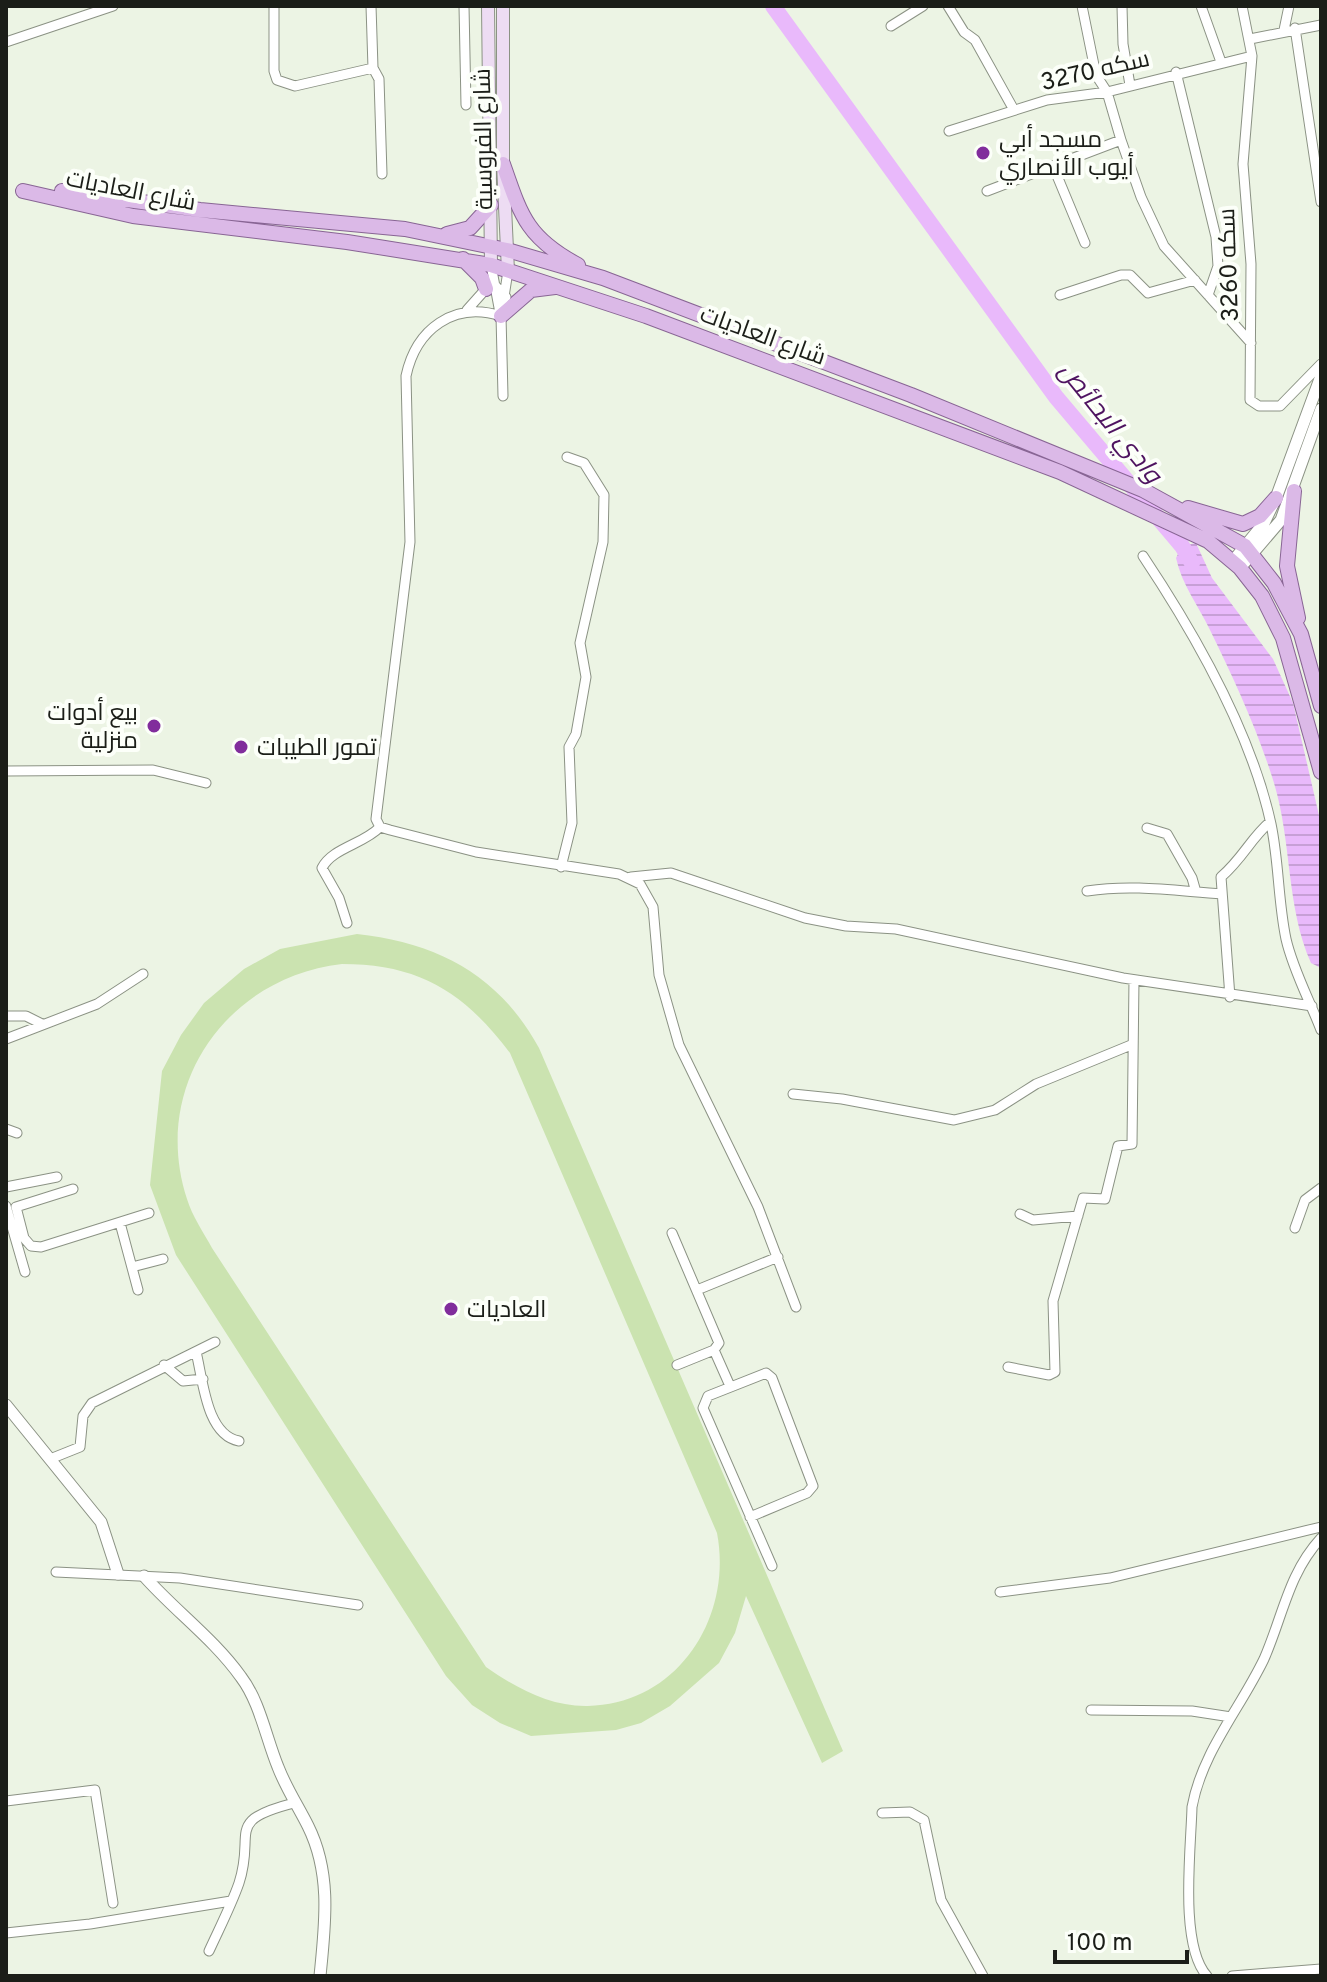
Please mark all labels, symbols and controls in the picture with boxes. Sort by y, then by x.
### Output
street label: سكه 3270 [1038,45,1153,99]
street label: شارع الفروسية [469,68,501,210]
place label: مسجد أبي أيوب الأنصاري [999,123,1134,185]
marker: مسجد أبي أيوب الأنصاري [974,144,992,162]
street label: شارع العاديات [63,165,198,219]
street label: سكه 3260 [1213,208,1247,322]
street label: شارع العاديات [695,300,829,373]
water label: وادي البحائص [1048,356,1169,494]
place label: بيع أدوات منزلية [47,696,138,757]
marker: بيع أدوات منزلية [145,717,163,735]
place label: تمور الطيبات [257,734,377,764]
marker: تمور الطيبات [232,738,250,756]
place label: العاديات [467,1296,546,1326]
marker: العاديات [442,1300,460,1318]
scale bar [1055,1914,1187,1964]
text: 100 m [1067,1929,1133,1959]

